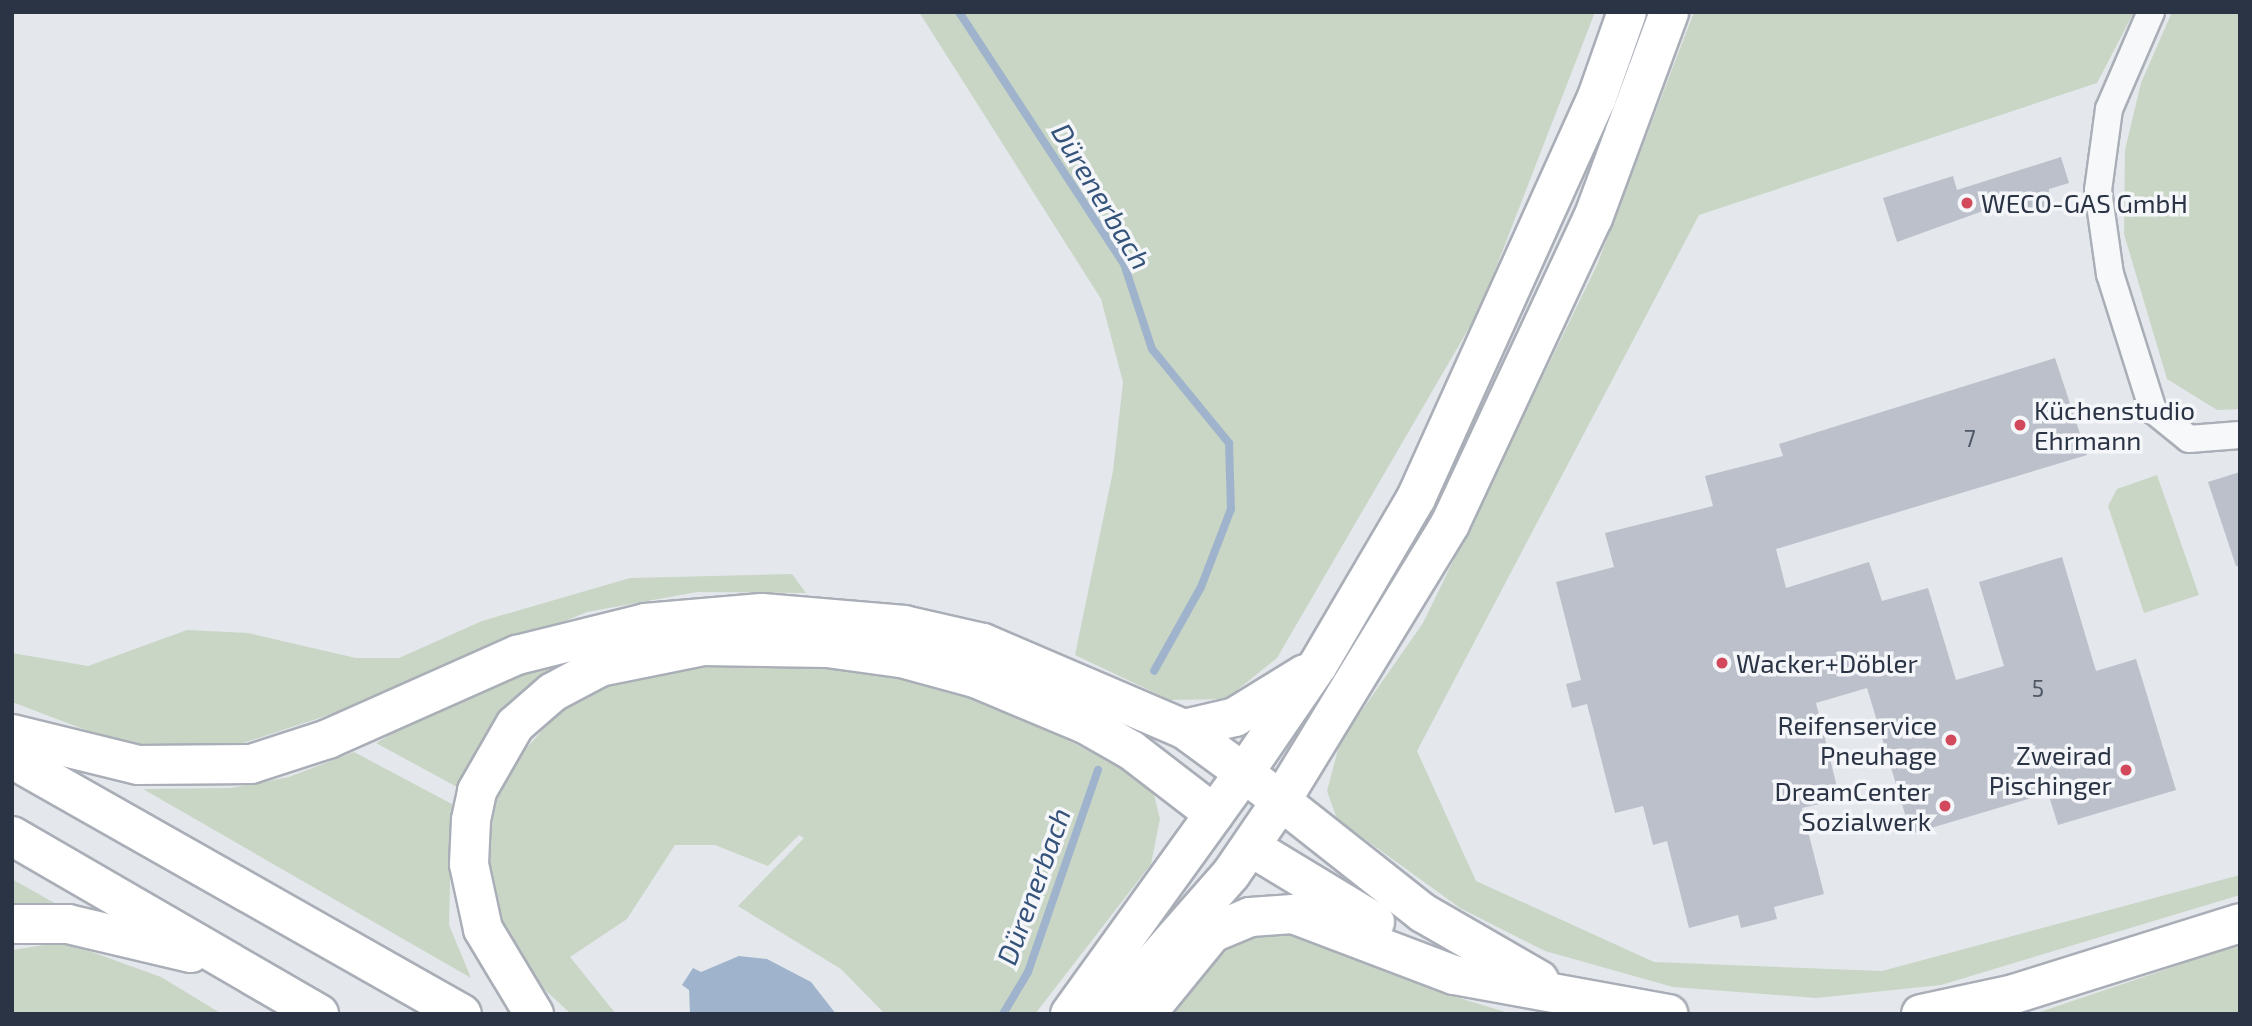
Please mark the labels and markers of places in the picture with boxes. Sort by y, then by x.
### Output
place label: WECO-GAS GmbH [1981,187,2188,219]
marker: WECO-GAS GmbH [1959,195,1975,211]
place label: Küchenstudio Ehrmann [2034,394,2195,456]
marker: Küchenstudio Ehrmann [2012,417,2028,433]
place label: Wacker+Döbler [1736,647,1918,679]
marker: Wacker+Döbler [1714,655,1730,671]
place label: Reifenservice Pneuhage [1778,709,1937,770]
marker: Reifenservice Pneuhage [1943,732,1959,748]
place label: Zweirad Pischinger [1989,739,2112,800]
marker: Zweirad Pischinger [2118,762,2134,778]
place label: DreamCenter Sozialwerk [1774,775,1931,836]
marker: DreamCenter Sozialwerk [1937,798,1953,814]

